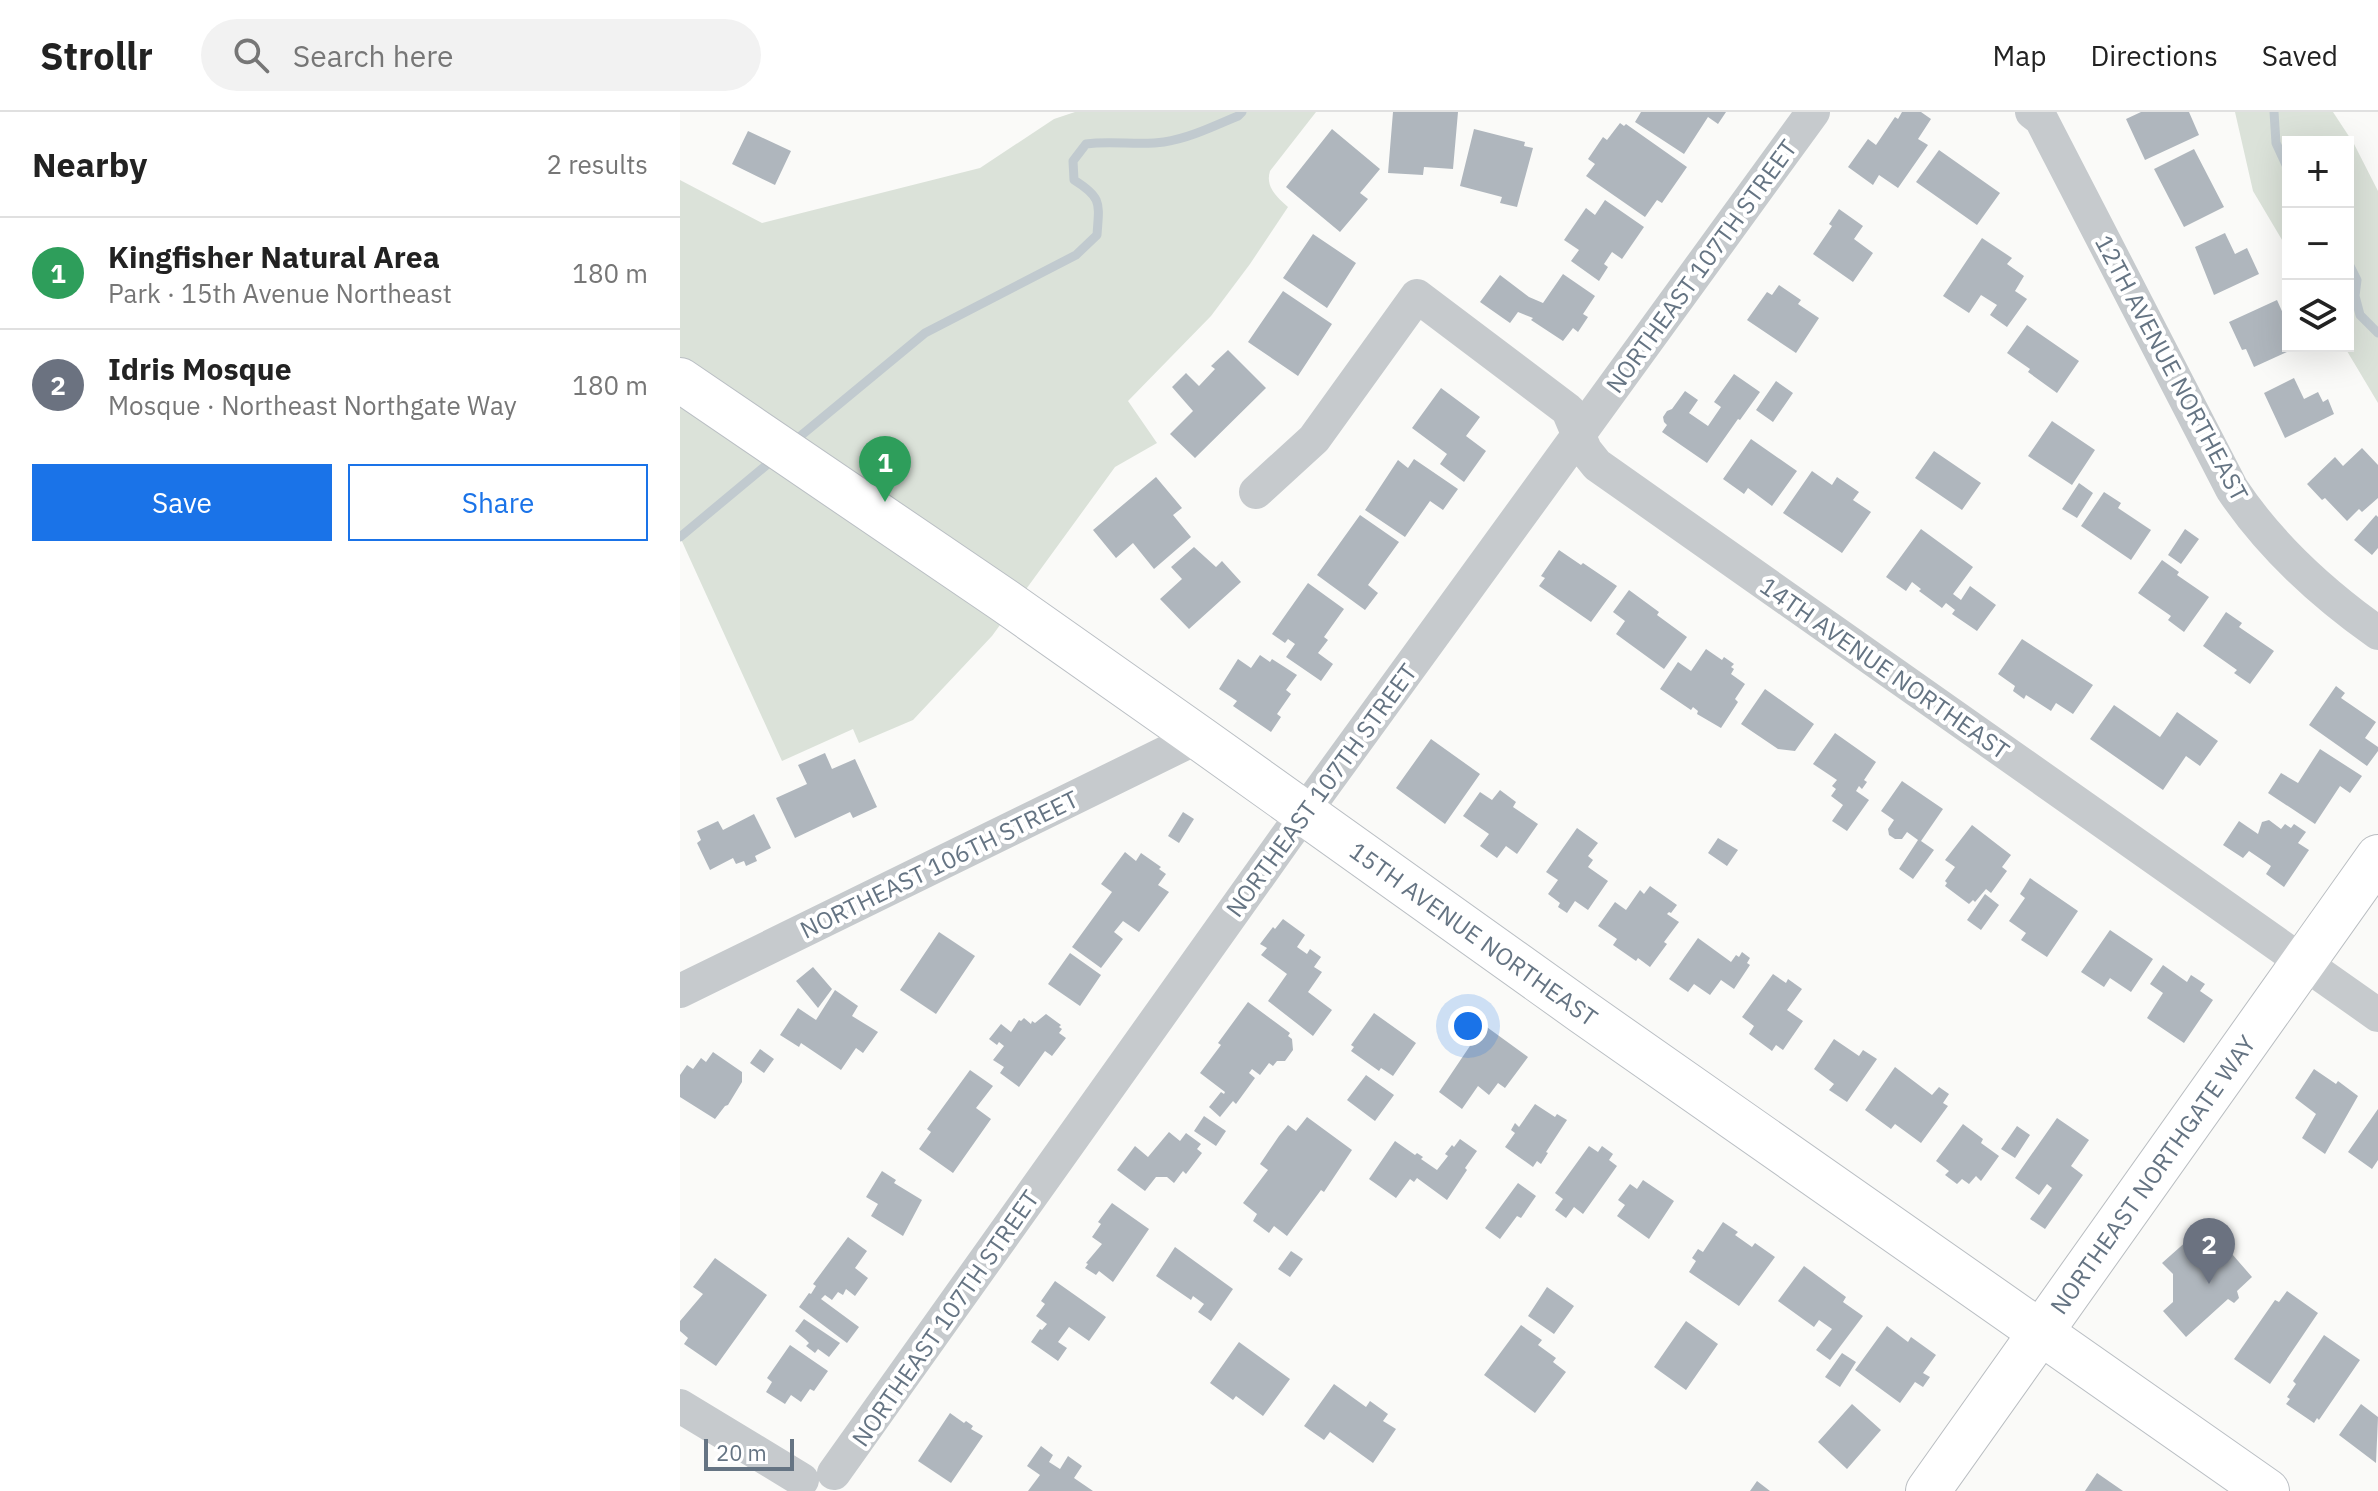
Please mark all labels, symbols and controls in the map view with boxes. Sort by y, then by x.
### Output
search box [201,19,761,91]
text: Strollr [40,31,153,80]
icon: search [229,33,273,77]
text: Search here [293,36,454,75]
text: Map [1992,37,2046,74]
text: Directions [2090,37,2218,74]
text: Saved [2262,37,2338,74]
street label: NORTHEAST 107TH STREET [1598,133,1804,399]
map controls [2282,136,2354,352]
button: + [2282,136,2354,208]
text: Nearby [32,142,147,186]
text: 2 results [546,147,648,181]
button: − [2282,208,2354,280]
street label: 12TH AVENUE NORTHEAST [2088,229,2256,507]
text: Kingfisher Natural Area [108,237,440,276]
text: 1 [50,256,66,290]
text: 180 m [572,256,648,290]
text: Park · 15th Avenue Northeast [108,276,452,310]
button: layers [2282,280,2354,352]
text: Idris Mosque [108,349,292,388]
text: 2 [50,368,66,402]
text: 180 m [572,368,648,402]
text: Mosque · Northeast Northgate Way [108,388,517,422]
pin: 1 [859,436,911,502]
button: Save [32,464,332,541]
button: Share [348,464,648,541]
street label: 14TH AVENUE NORTHEAST [1754,570,2016,767]
street label: NORTHEAST 107TH STREET [1218,657,1424,923]
street label: NORTHEAST 106TH STREET [795,782,1084,945]
street label: 15TH AVENUE NORTHEAST [1343,835,1604,1034]
your location [1448,1006,1488,1046]
street label: NORTHEAST NORTHGATE WAY [2043,1029,2263,1320]
street label: NORTHEAST 107TH STREET [844,1183,1046,1452]
pin: 2 [2183,1218,2235,1284]
scale bar [704,1435,794,1471]
text: 20 m [716,1438,767,1467]

